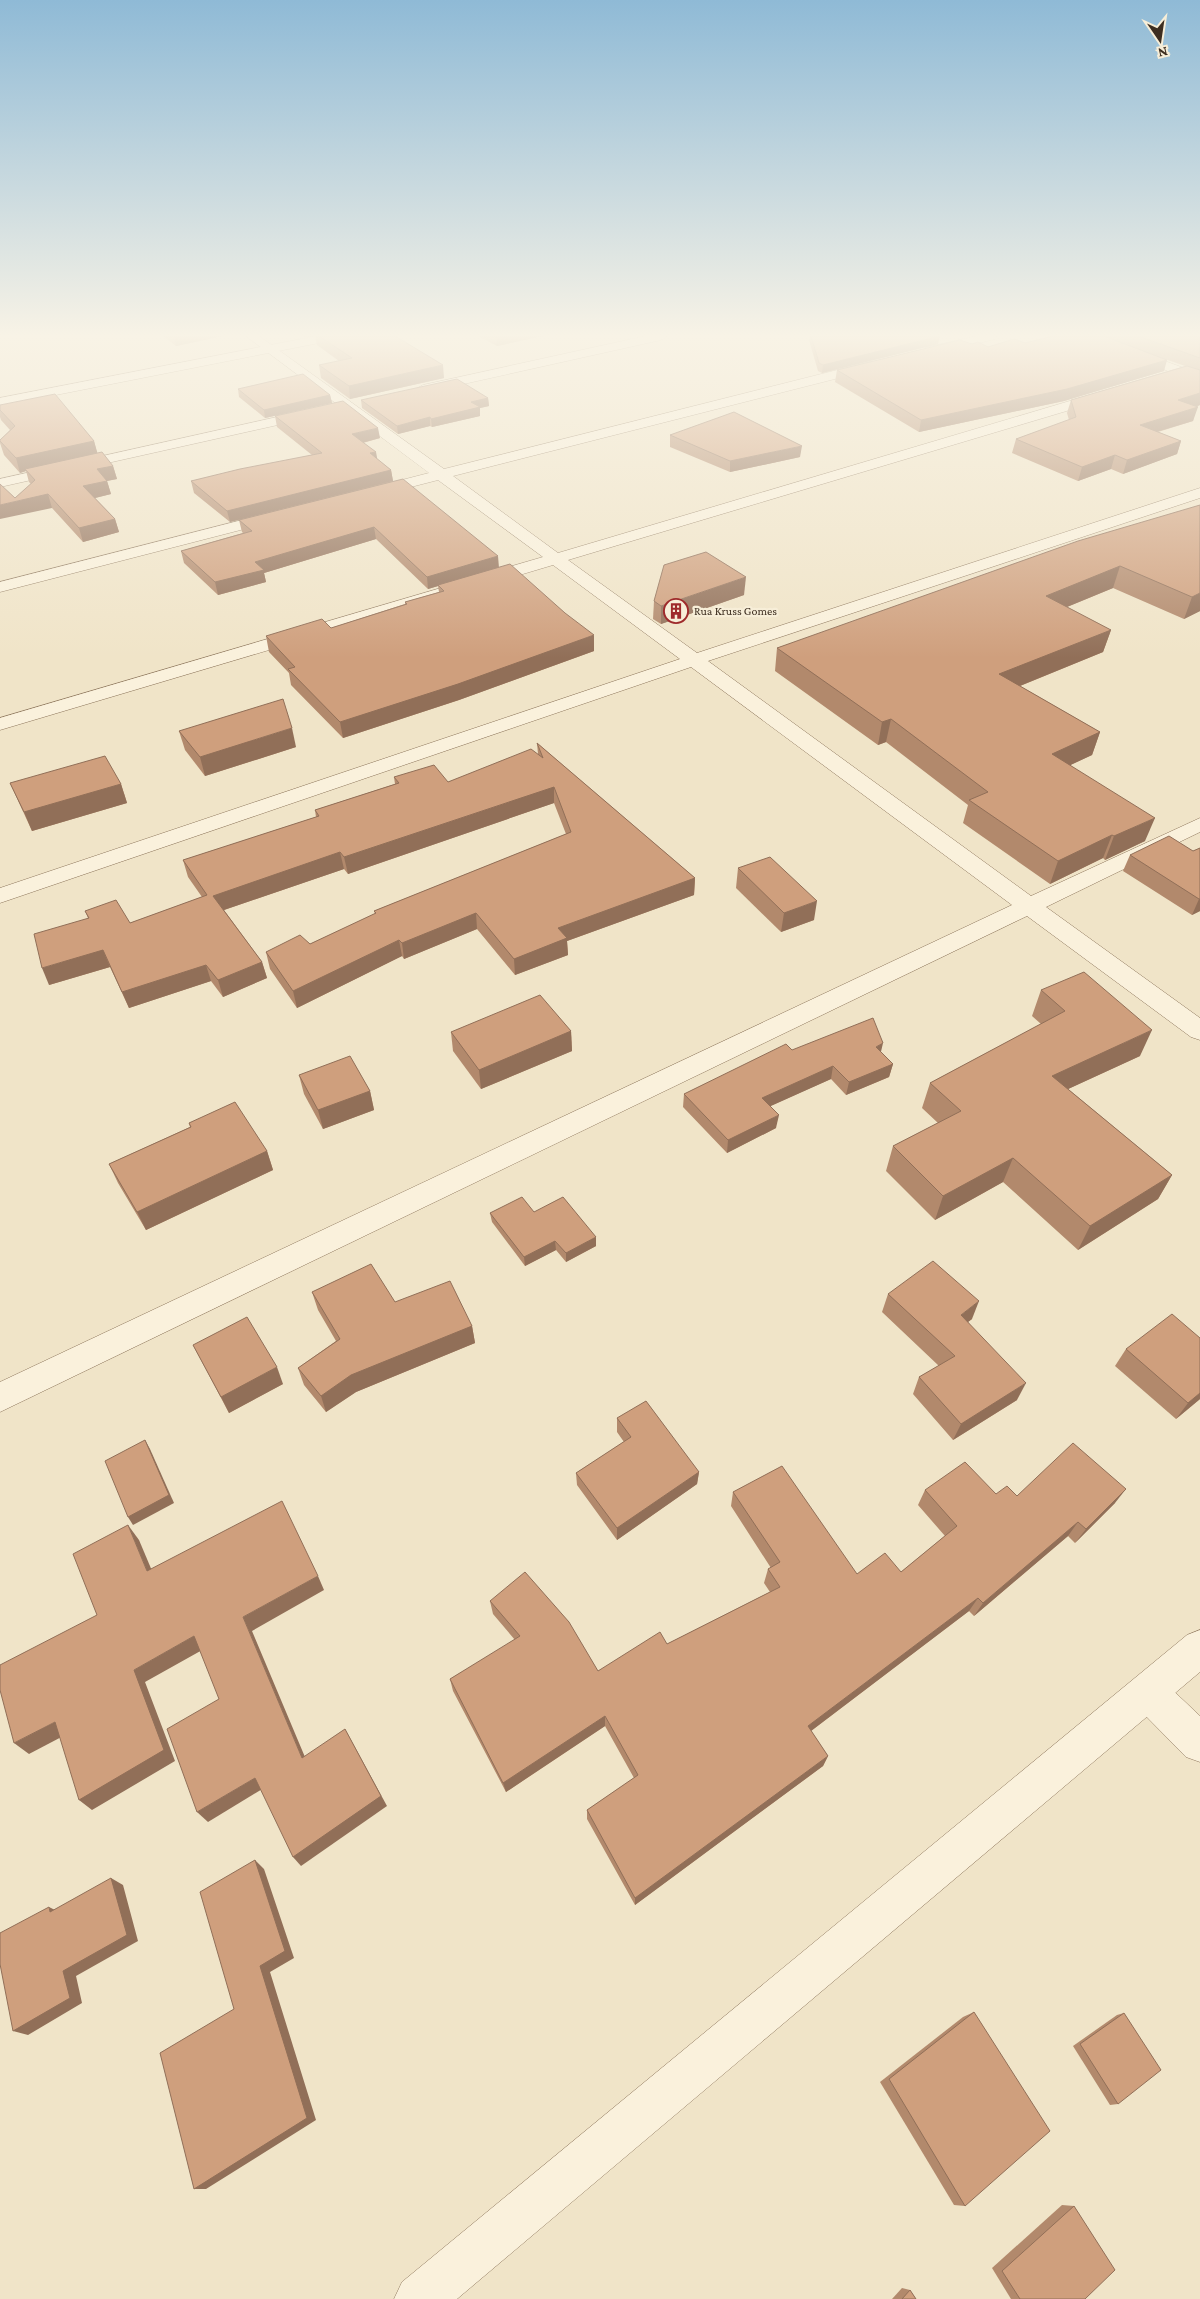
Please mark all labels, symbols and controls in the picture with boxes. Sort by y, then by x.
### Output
north arrow [1135,15,1185,65]
text: N [1156,44,1169,62]
building icon: Rua Kruss Gomes [663,598,689,624]
place label: Rua Kruss Gomes [694,604,777,618]

